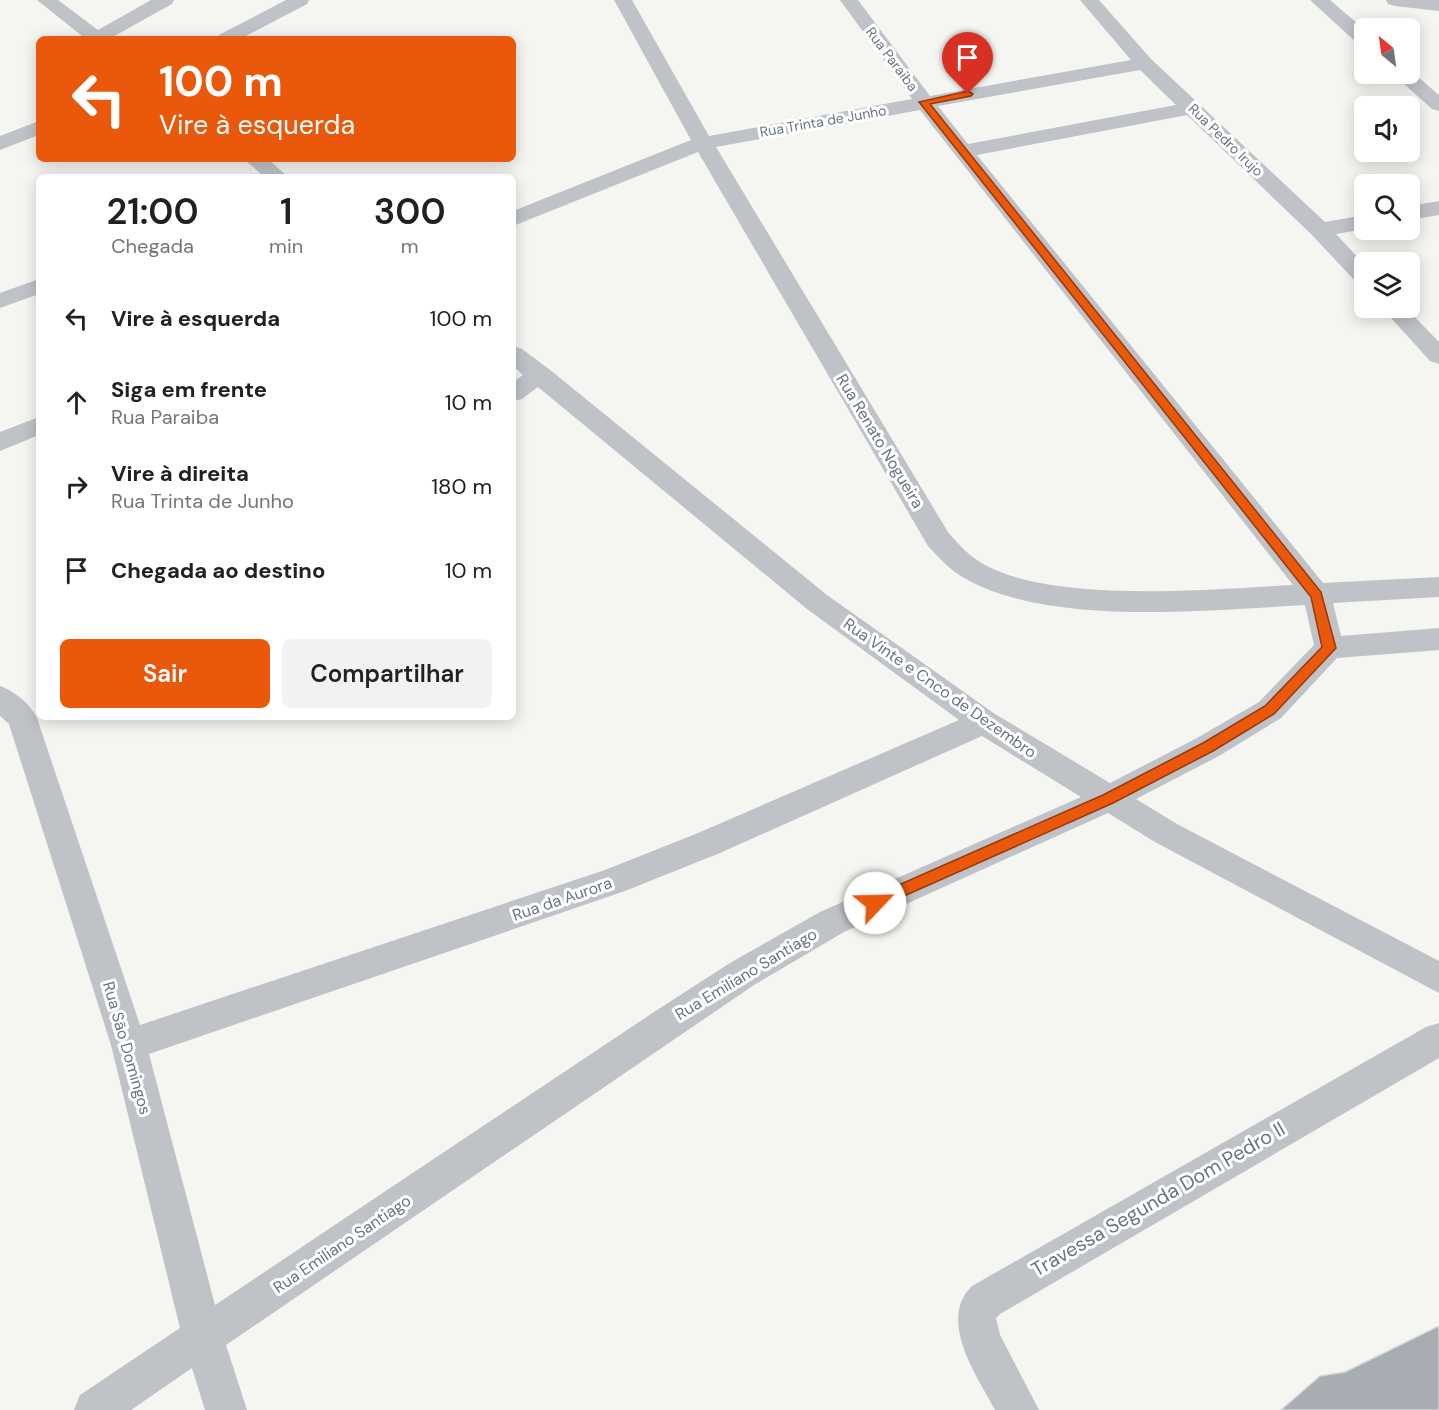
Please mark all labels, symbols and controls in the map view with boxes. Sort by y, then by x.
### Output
north arrow [1354,18,1420,84]
map controls [1354,18,1420,318]
street label: Rua Paraiba [862,23,922,95]
pin [942,32,993,94]
icon: arrive [951,41,984,74]
text: 100 m [159,54,283,109]
icon: left [60,60,138,138]
button: sound [1354,96,1420,162]
street label: Rua Pedro Irujo [1185,100,1267,180]
street label: Rua Trinta de Junho [758,101,888,141]
text: Vire à esquerda [159,107,355,142]
button: search [1354,174,1420,240]
text: 21:00 [106,188,199,235]
text: 1 [280,188,292,235]
text: 300 [374,188,446,235]
text: Chegada [111,233,194,259]
text: min [269,233,303,259]
text: m [401,233,419,259]
button: layers [1354,252,1420,318]
icon: left [60,302,93,335]
text: Vire à esquerda [111,304,280,333]
text: 100 m [430,304,492,333]
street label: Rua Renato Nogueira [832,370,928,512]
text: Siga em frente [111,375,267,404]
icon: ahead [60,386,93,419]
text: 10 m [445,388,492,417]
text: Rua Paraiba [111,404,219,430]
text: Vire à direita [111,459,249,488]
icon: right [60,470,93,503]
text: 180 m [431,472,492,501]
text: Rua Trinta de Junho [111,488,294,514]
icon: arrive [60,554,93,587]
text: Chegada ao destino [111,556,325,585]
text: 10 m [445,556,492,585]
street label: Rua Vinte e Cnco de Dezembro [839,613,1041,763]
button: Sair [60,639,270,708]
button: Compartilhar [282,639,492,708]
position arrow [843,871,907,935]
street label: Rua da Aurora [509,872,615,926]
street label: Rua Emiliano Santiago [671,923,821,1025]
street label: Rua São Domingos [98,979,156,1117]
street label: Travessa Segunda Dom Pedro II [1027,1116,1289,1282]
street label: Rua Emiliano Santiago [269,1190,415,1298]

